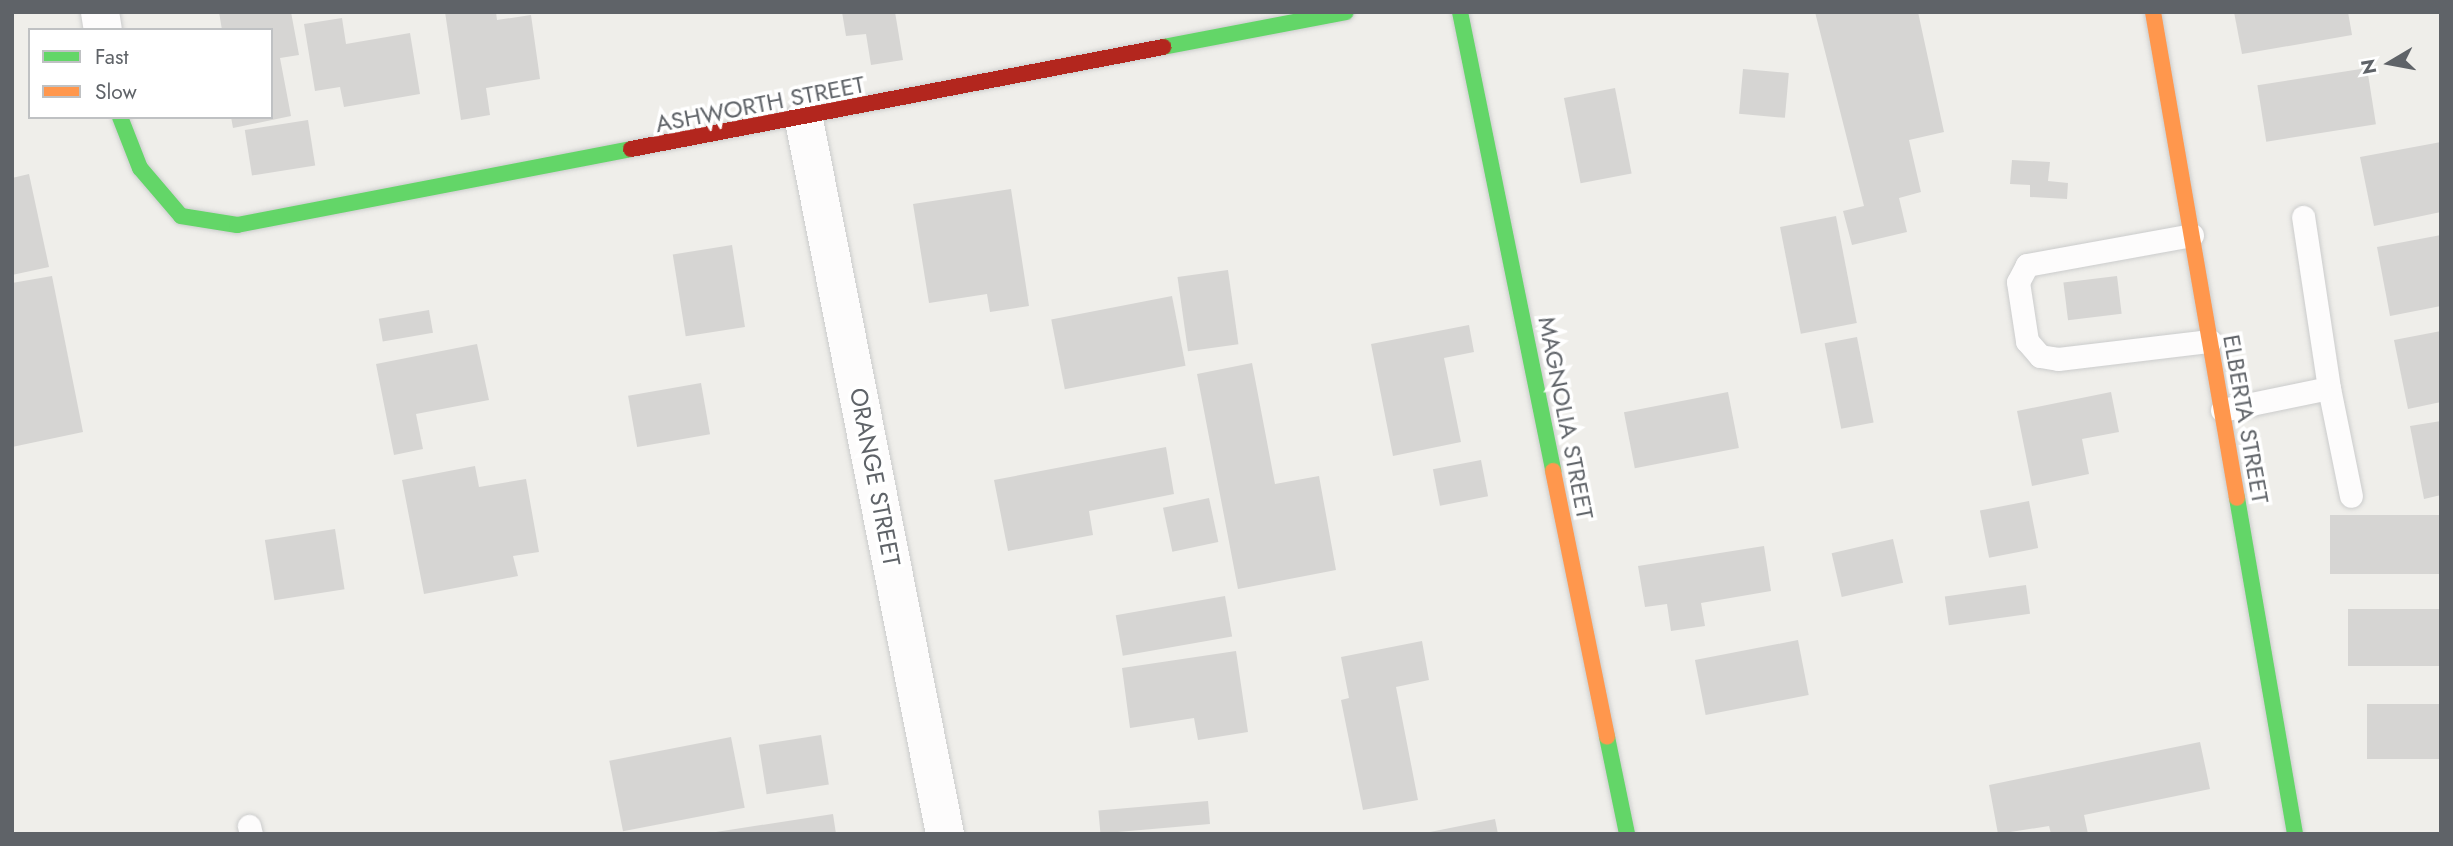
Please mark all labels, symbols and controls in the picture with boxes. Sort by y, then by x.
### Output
legend [28,28,273,119]
north arrow [2355,28,2425,98]
text: Fast [95,42,128,72]
text: N [2354,57,2383,77]
street label: ASHWORTH STREET [653,70,867,138]
text: Slow [95,77,137,107]
street label: MAGNOLIA STREET [1532,314,1600,522]
street label: ELBERTA STREET [2217,332,2275,506]
street label: ORANGE STREET [844,385,906,569]

